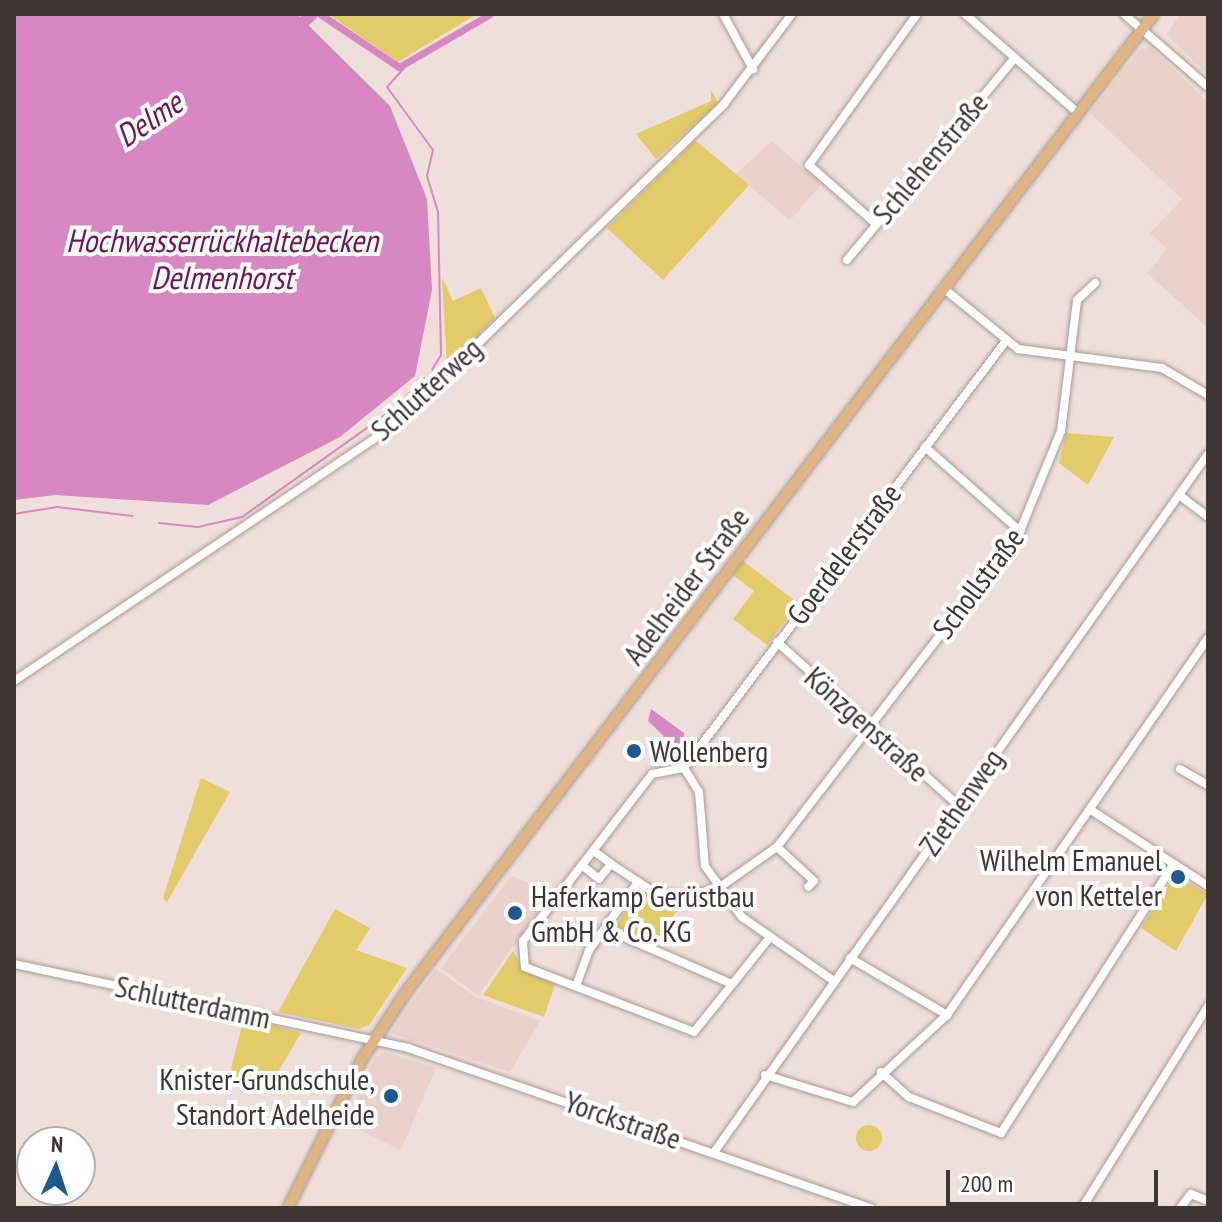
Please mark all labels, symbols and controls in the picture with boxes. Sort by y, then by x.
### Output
water label: Delme [109,83,189,155]
street label: Schlehenstraße [865,85,995,231]
water label: Hochwasserrückhaltebecken Delmenhorst [66,222,378,297]
street label: Schlutterweg [363,330,489,448]
street label: Goerdelerstraße [779,477,909,631]
street label: Adelheider Straße [615,501,757,671]
street label: Schollstraße [925,521,1031,645]
street label: Könzgenstraße [798,659,936,789]
place label: Wollenberg [650,733,768,769]
marker: Wollenberg [625,742,643,760]
street label: Ziethenweg [911,742,1011,862]
place label: Wilhelm Emanuel von Ketteler [980,842,1162,912]
marker: Wilhelm Emanuel von Ketteler [1169,868,1187,886]
place label: Haferkamp Gerüstbau GmbH & Co. KG [531,878,755,948]
marker: Haferkamp Gerüstbau GmbH & Co. KG [506,904,524,922]
street label: Schlutterdamm [112,968,274,1036]
place label: Knister-Grundschule, Standort Adelheide [160,1061,375,1132]
street label: Yorckstraße [560,1083,686,1157]
marker: Knister-Grundschule, Standort Adelheide [382,1087,400,1105]
north arrow [16,1126,96,1206]
text: N [50,1130,64,1158]
scale bar [950,1154,1162,1204]
text: 200 m [960,1168,1013,1199]

